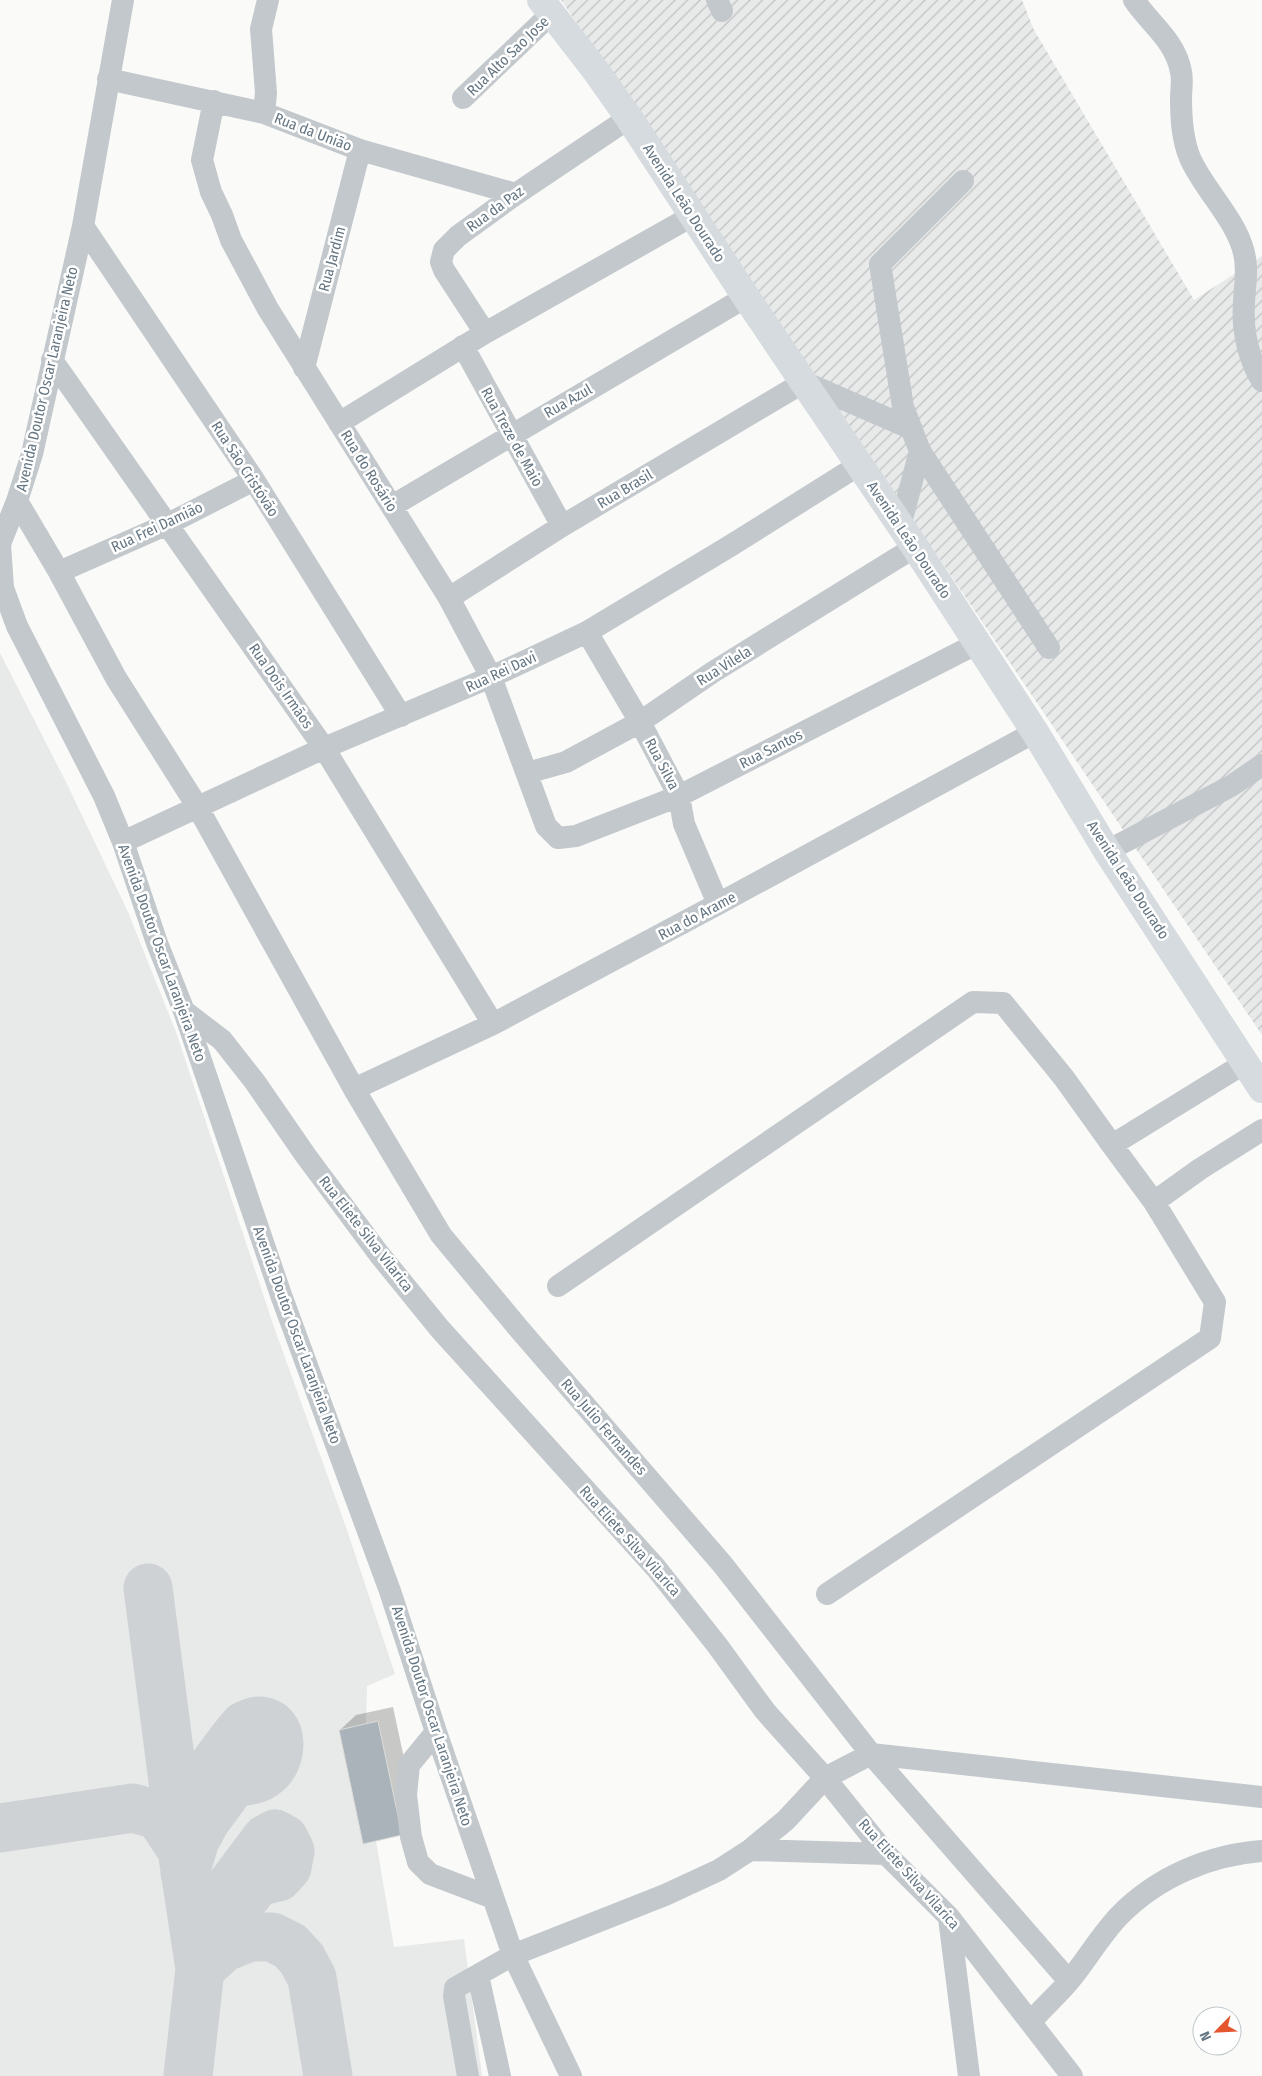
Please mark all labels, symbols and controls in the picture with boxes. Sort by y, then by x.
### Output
street label: Rua Alto Sao Jose [463,12,553,100]
street label: Rua da União [272,109,354,155]
street label: Avenida Leão Dourado [639,140,729,266]
street label: Rua da Paz [463,182,527,236]
street label: Rua Jardim [315,225,349,293]
street label: Avenida Doutor Oscar Laranjeira Neto [12,265,82,493]
street label: Rua Azul [541,380,595,422]
street label: Rua Treze de Maio [477,384,547,490]
street label: Rua São Cristóvão [207,418,283,520]
street label: Rua do Rosário [337,427,401,515]
street label: Rua Brasil [594,465,656,512]
street label: Avenida Leão Dourado [863,478,955,602]
street label: Rua Frei Damião [108,498,206,556]
street label: Rua Dois Irmãos [245,640,317,732]
street label: Rua Vilela [693,642,755,690]
street label: Rua Rei Davi [463,648,539,696]
street label: Rua Santos [736,725,806,773]
street label: Rua Silva [641,735,683,793]
street label: Avenida Leão Dourado [1083,817,1173,943]
street label: Avenida Doutor Oscar Laranjeira Neto [114,842,210,1064]
street label: Rua do Arame [655,888,739,944]
street label: Rua Eliete Silva Vilarica [315,1172,417,1296]
street label: Avenida Doutor Oscar Laranjeira Neto [249,1224,345,1446]
street label: Rua Julio Fernandes [557,1375,651,1479]
street label: Rua Eliete Silva Vilarica [576,1482,684,1600]
street label: Avenida Doutor Oscar Laranjeira Neto [388,1604,476,1828]
street label: Rua Eliete Silva Vilarica [855,1815,963,1933]
north arrow [1192,2006,1242,2056]
text: N [1196,2029,1215,2043]

